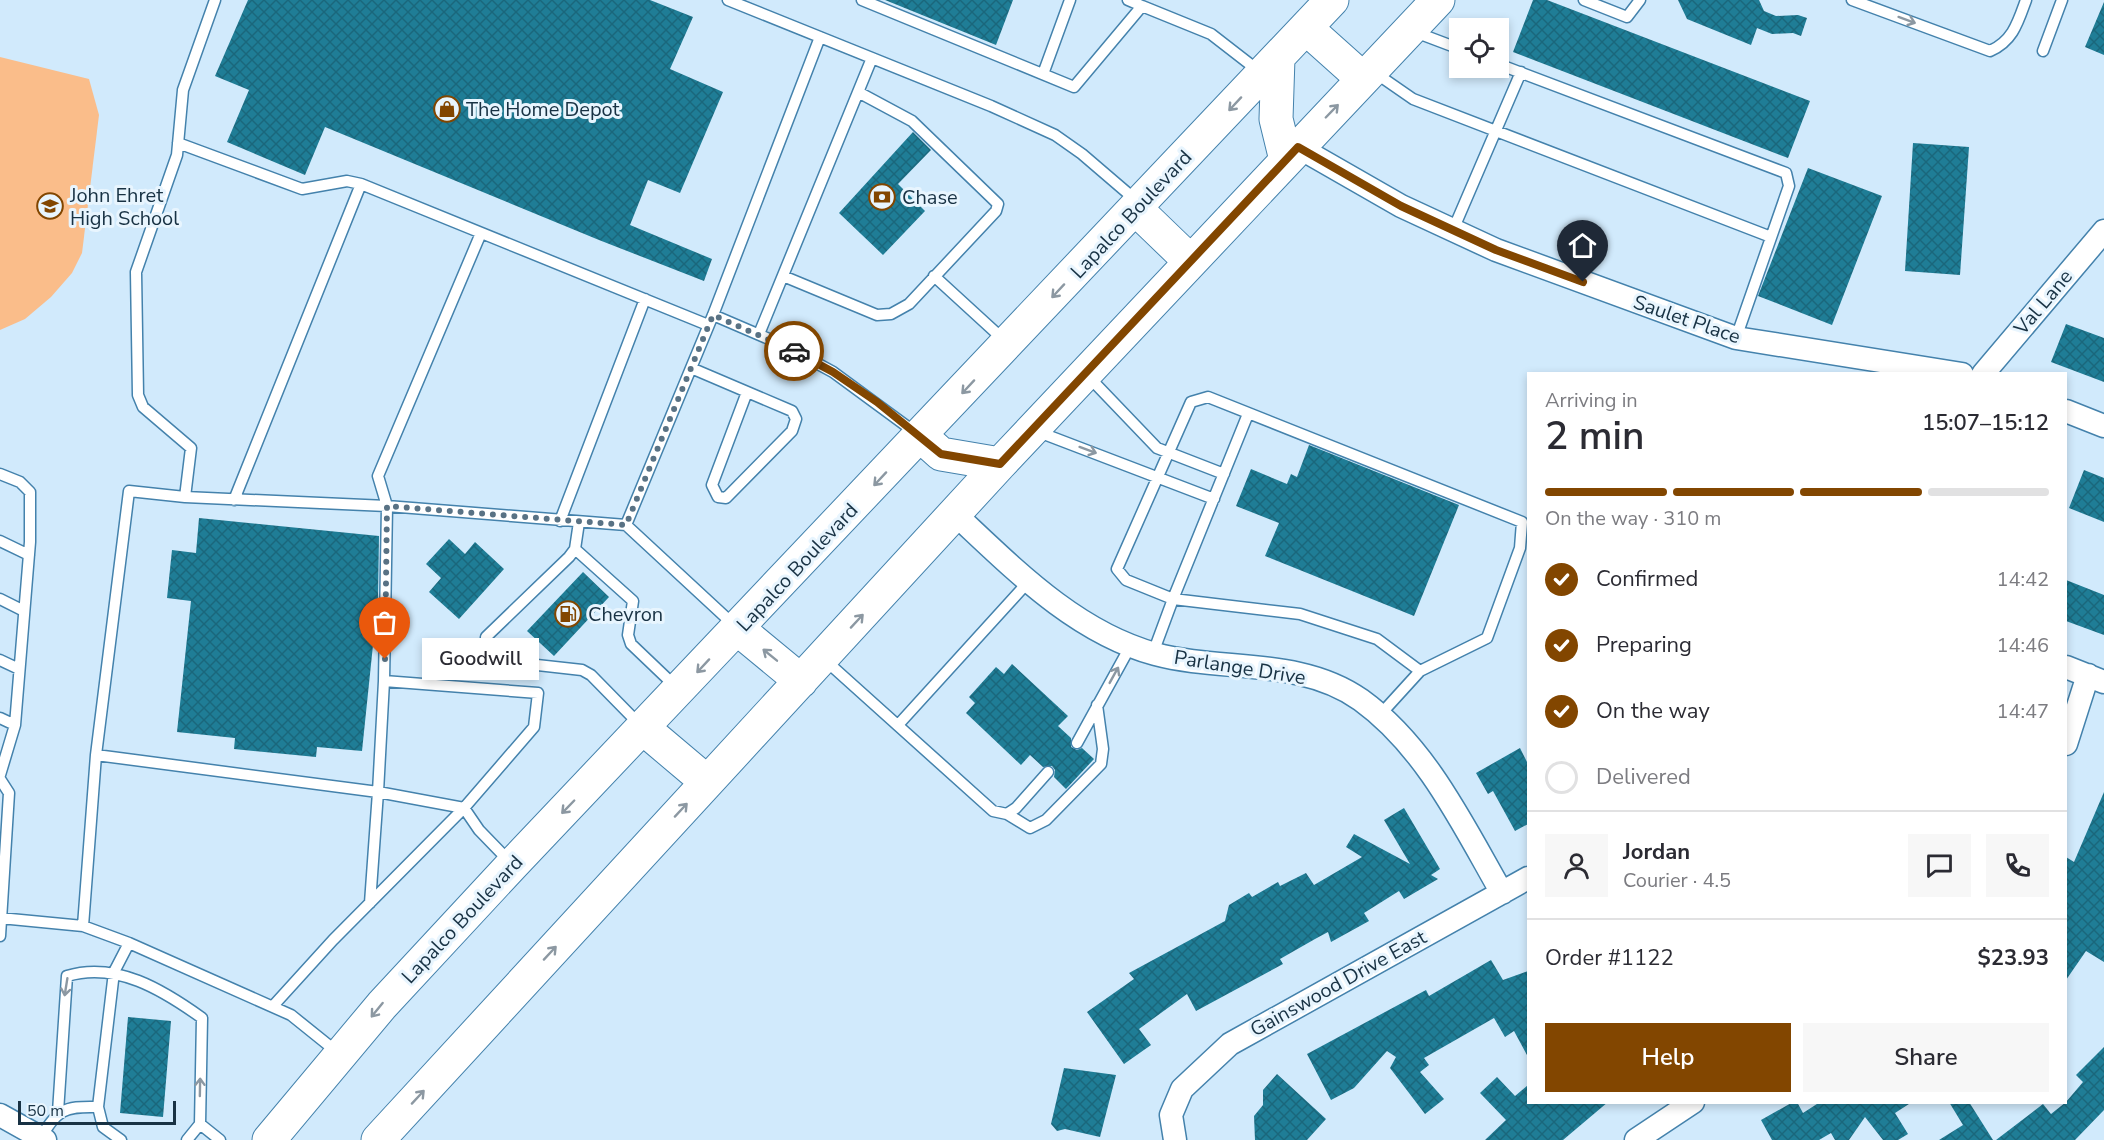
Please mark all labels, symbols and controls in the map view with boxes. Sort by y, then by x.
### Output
one-way arrow [1897,16,1916,27]
map controls [1449,18,1509,78]
button: locate [1449,18,1509,78]
shop icon: The Home Depot [432,94,462,124]
place label: The Home Depot [466,96,621,123]
one-way arrow [1228,96,1242,111]
one-way arrow [1325,104,1339,119]
street label: Lapalco Boulevard [1065,144,1198,284]
place label: John Ehret High School [69,182,179,232]
bank icon: Chase [867,182,897,212]
place label: Chase [902,184,958,211]
school or university icon: John Ehret High School [35,191,65,221]
pin [1557,220,1608,282]
icon: home [1566,229,1599,262]
street label: Val Lane [2007,264,2079,342]
one-way arrow [1050,284,1065,299]
street label: Saulet Place [1630,289,1744,350]
courier [764,321,824,381]
icon: car [778,335,811,368]
one-way arrow [960,379,975,394]
text: Arriving in [1545,387,1638,414]
text: 15:07–15:12 [1922,408,2049,438]
text: 2 min [1545,410,1644,463]
one-way arrow [1078,445,1097,456]
one-way arrow [873,471,888,486]
street label: Lapalco Boulevard [731,497,864,637]
text: On the way · 310 m [1545,505,1721,532]
icon: check [1545,563,1578,596]
text: Confirmed [1596,564,1698,594]
text: 14:42 [1996,566,2049,593]
pin [359,597,410,659]
fuel station icon: Chevron [553,599,583,629]
place label: Chevron [588,601,663,628]
icon: bag [368,606,401,639]
one-way arrow [850,613,864,628]
icon: check [1545,629,1578,662]
text: Preparing [1596,630,1692,660]
text: 14:46 [1996,632,2049,659]
callout: Goodwill [421,638,538,680]
street label: Parlange Drive [1172,644,1308,691]
text: Goodwill [439,645,522,672]
one-way arrow [763,648,778,662]
one-way arrow [696,659,710,674]
one-way arrow [1108,667,1120,684]
icon: check [1545,695,1578,728]
text: On the way [1596,696,1710,726]
text: 14:47 [1996,698,2049,725]
text: Delivered [1596,762,1691,792]
one-way arrow [561,799,575,814]
one-way arrow [674,803,688,818]
button: person [1545,834,1608,897]
button: chat [1908,834,1971,897]
button: phone [1986,834,2049,897]
text: Jordan [1623,837,1690,867]
street label: Lapalco Boulevard [396,849,529,989]
text: Courier · 4.5 [1623,867,1731,894]
street label: Gainswood Drive East [1245,923,1432,1043]
text: Order #1122 [1545,943,1674,973]
text: $23.93 [1978,943,2049,973]
one-way arrow [542,946,557,961]
one-way arrow [60,977,71,997]
one-way arrow [371,1002,384,1018]
button: Help [1545,1023,1791,1092]
button: Share [1803,1023,2049,1092]
one-way arrow [195,1077,206,1097]
one-way arrow [410,1090,424,1105]
scale bar [18,1098,176,1126]
text: 50 m [27,1100,64,1122]

